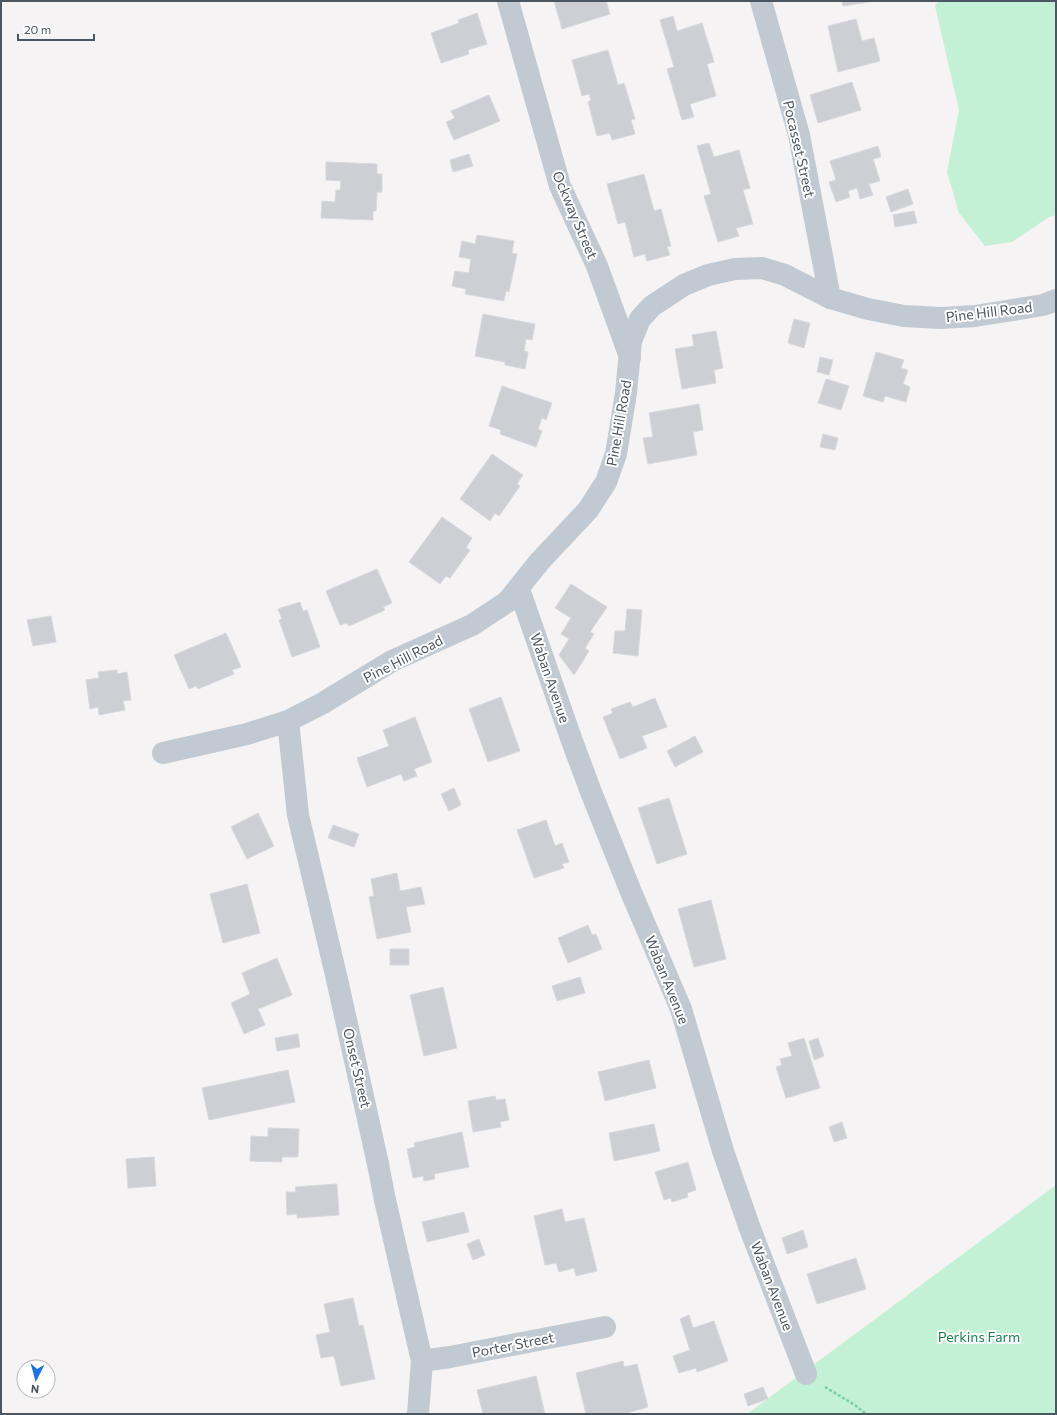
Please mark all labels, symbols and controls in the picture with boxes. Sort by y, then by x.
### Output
scale bar [18,16,94,42]
text: 20 m [24,22,51,36]
street label: Pocasset Street [780,99,819,199]
street label: Ockway Street [549,168,602,261]
street label: Pine Hill Road [945,298,1033,325]
street label: Pine Hill Road [603,379,634,467]
street label: Pine Hill Road [360,631,445,686]
street label: Waban Avenue [527,631,574,725]
street label: Waban Avenue [642,933,693,1027]
street label: Onset Street [340,1026,375,1110]
street label: Waban Avenue [748,1239,797,1333]
street label: Porter Street [470,1328,556,1361]
park label: Perkins Farm [938,1328,1020,1345]
north arrow [16,1359,56,1399]
text: N [30,1383,40,1396]

